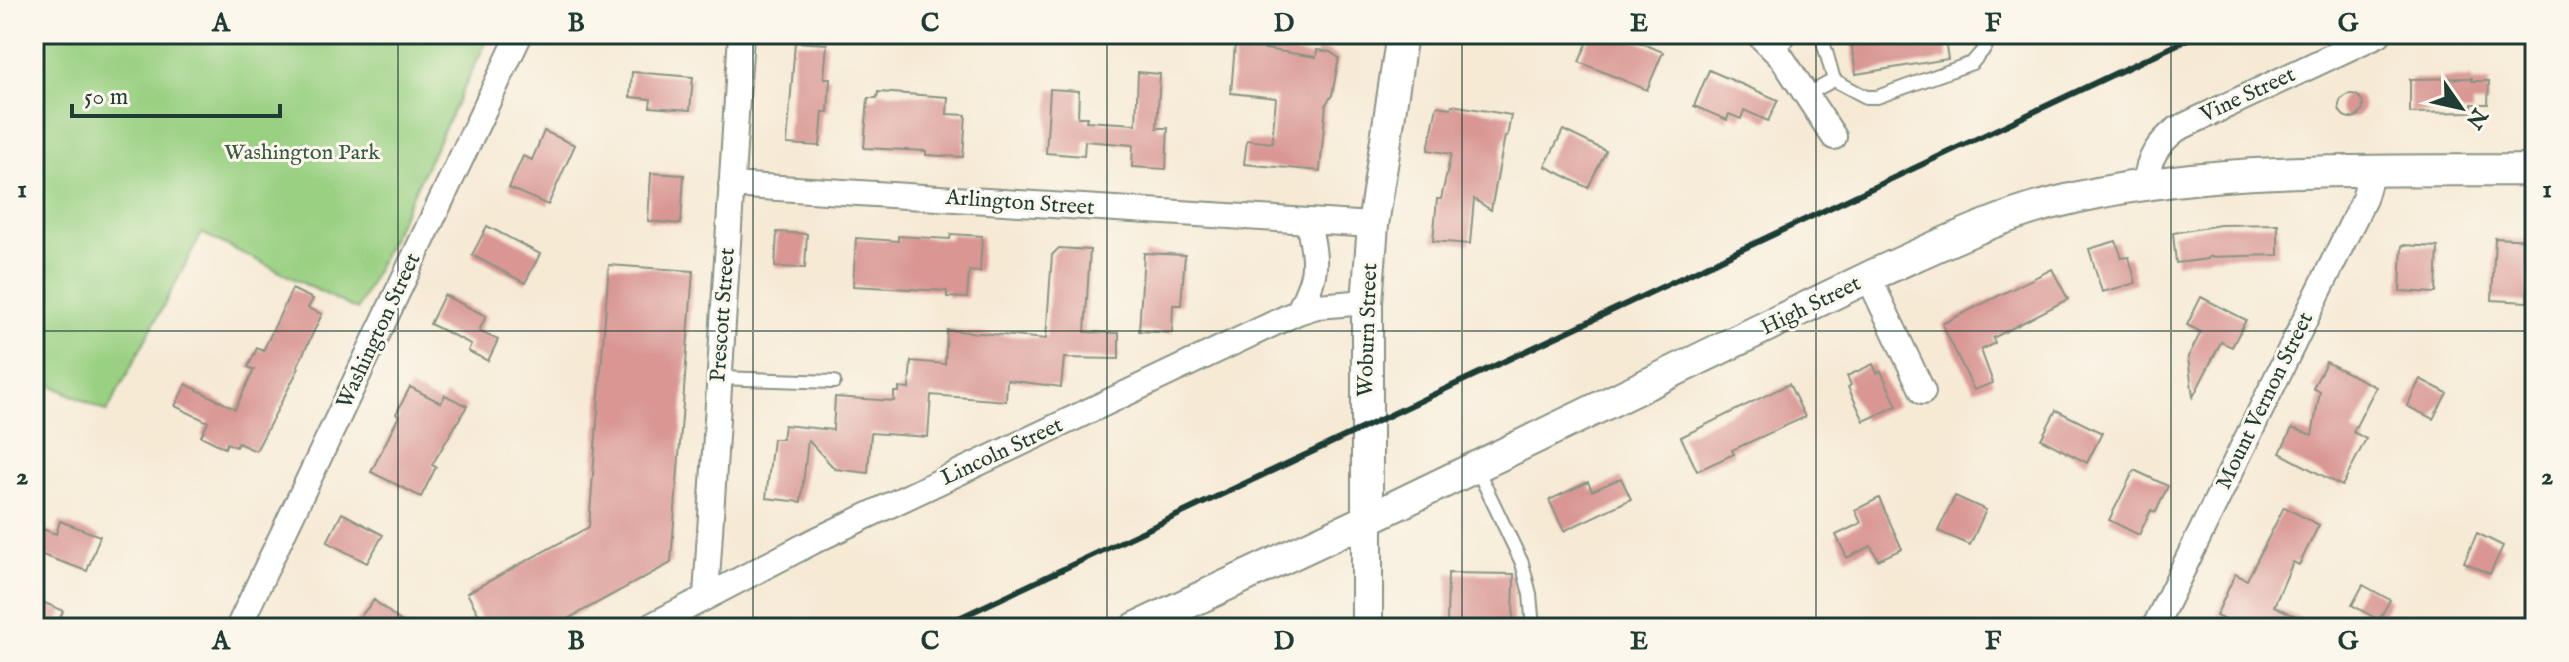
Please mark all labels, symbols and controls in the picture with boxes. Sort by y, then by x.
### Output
text: A [211,7,231,40]
text: B [567,7,585,40]
text: C [921,7,940,40]
text: D [1274,7,1295,40]
text: E [1630,7,1648,40]
text: F [1985,7,2002,40]
text: G [2338,7,2359,40]
street label: Vine Street [2195,61,2300,130]
scale bar [72,68,280,118]
north arrow [2421,68,2501,148]
text: 50 m [84,82,128,113]
text: N [2459,102,2493,134]
park label: Washington Park [224,139,380,167]
text: 1 [17,173,27,206]
text: 1 [2542,173,2552,206]
street label: Arlington Street [944,184,1096,222]
street label: Prescott Street [704,246,742,383]
street label: Washington Street [331,248,428,413]
street label: Woburn Street [1352,262,1384,397]
street label: High Street [1756,270,1866,342]
street label: Mount Vernon Street [2210,307,2320,494]
street label: Lincoln Street [936,411,1068,493]
text: 2 [16,460,28,493]
text: 2 [2541,460,2553,493]
text: A [211,625,231,658]
text: B [567,625,585,658]
text: C [921,625,940,658]
text: D [1274,625,1295,658]
text: E [1630,625,1648,658]
text: F [1985,625,2002,658]
text: G [2338,625,2359,658]

